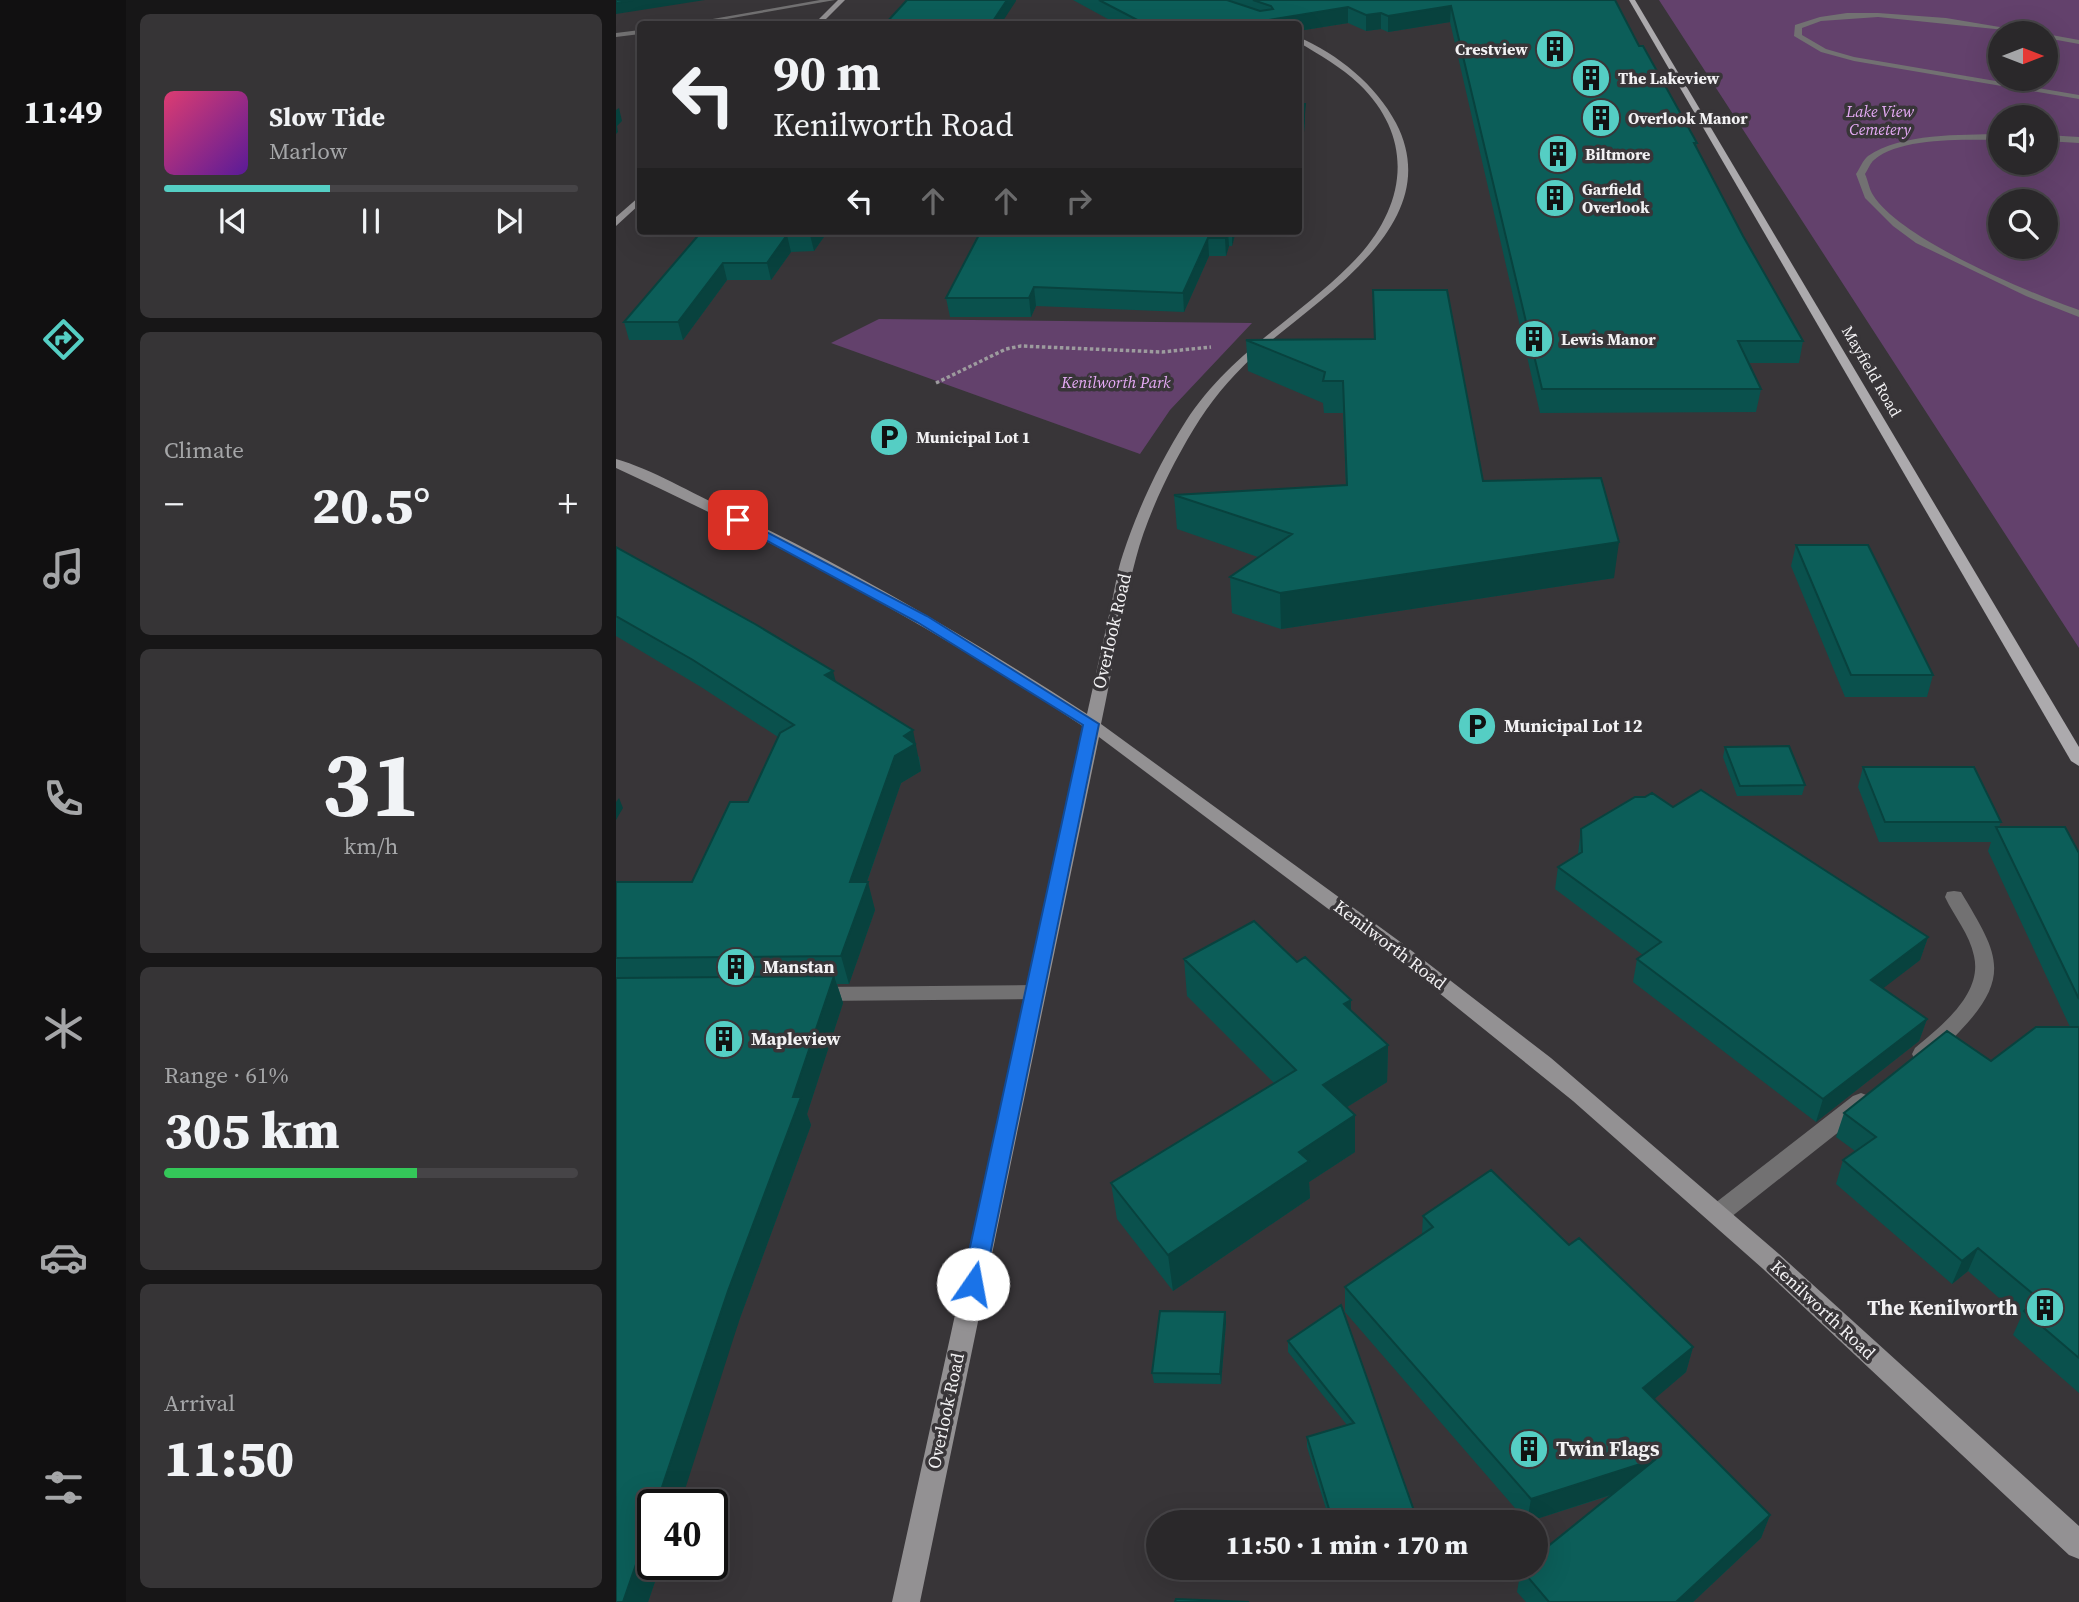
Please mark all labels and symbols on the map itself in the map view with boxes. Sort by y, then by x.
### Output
north arrow [1988,21,2058,91]
building icon: Crestview [1534,28,1576,70]
place label: Crestview [1455,38,1528,60]
building icon: The Lakeview [1570,57,1612,99]
place label: The Lakeview [1618,67,1720,89]
building icon: Overlook Manor [1580,97,1622,139]
park label: Lake View Cemetery [1845,100,1914,140]
place label: Overlook Manor [1628,107,1748,129]
building icon: Biltmore [1537,133,1579,175]
place label: Biltmore [1585,143,1650,165]
building icon: Garfield Overlook [1534,177,1576,219]
place label: Garfield Overlook [1582,178,1650,218]
building icon: Lewis Manor [1513,318,1555,360]
street label: Mayfield Road [1837,321,1907,421]
place label: Lewis Manor [1561,328,1656,350]
park label: Kenilworth Park [1060,371,1171,393]
parking icon: Municipal Lot 1 [868,416,910,458]
place label: Municipal Lot 1 [916,426,1030,448]
pin [708,490,768,550]
street label: Overlook Road [1086,571,1137,691]
parking icon: Municipal Lot 12 [1456,705,1498,747]
place label: Municipal Lot 12 [1504,713,1643,738]
street label: Kenilworth Road [1329,894,1452,995]
building icon: Manstan [715,946,757,988]
place label: Manstan [763,954,835,979]
building icon: Mapleview [703,1018,745,1060]
place label: Mapleview [751,1026,842,1051]
position arrow [936,1247,1010,1321]
street label: Kenilworth Road [1765,1254,1881,1365]
building icon: The Kenilworth [2024,1287,2066,1329]
place label: The Kenilworth [1867,1293,2018,1322]
street label: Overlook Road [921,1351,970,1471]
building icon: Twin Flags [1508,1428,1550,1470]
place label: Twin Flags [1556,1434,1660,1463]
speed limit sign: 40 [637,1489,728,1580]

